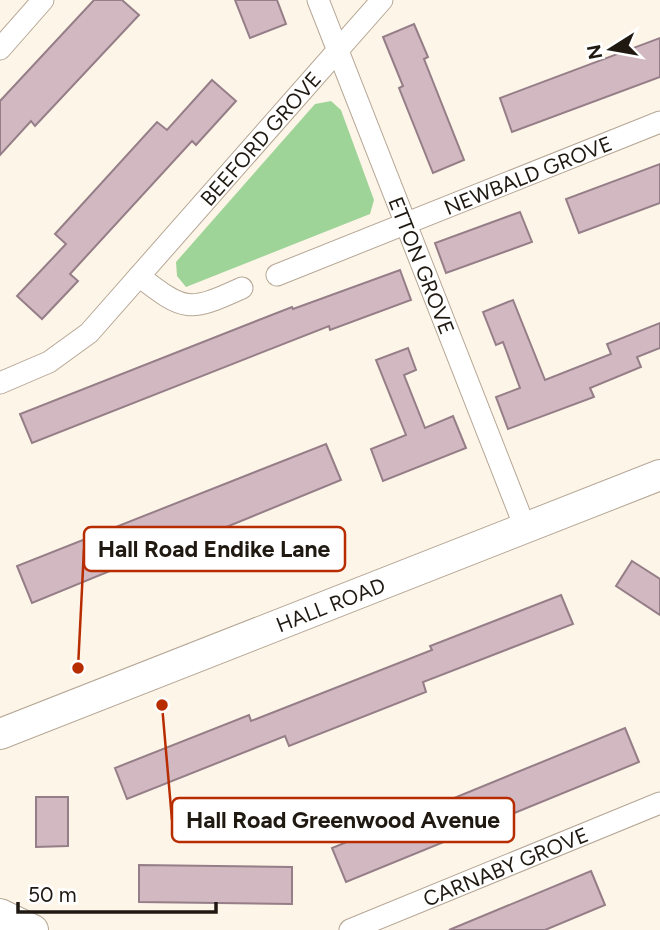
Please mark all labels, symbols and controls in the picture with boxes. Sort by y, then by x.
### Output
north arrow [576,14,646,84]
text: N [582,43,607,62]
street label: BEEFORD GROVE [195,66,326,211]
street label: NEWBALD GROVE [440,130,615,220]
street label: ETTON GROVE [384,193,460,338]
callout: Hall Road Endike Lane [84,527,345,571]
text: Hall Road Endike Lane [98,535,331,563]
street label: HALL ROAD [272,572,389,637]
callout: Hall Road Greenwood Avenue [172,798,514,842]
text: Hall Road Greenwood Avenue [186,806,500,834]
street label: CARNABY GROVE [419,821,592,911]
scale bar [18,870,215,914]
text: 50 m [28,882,77,907]

